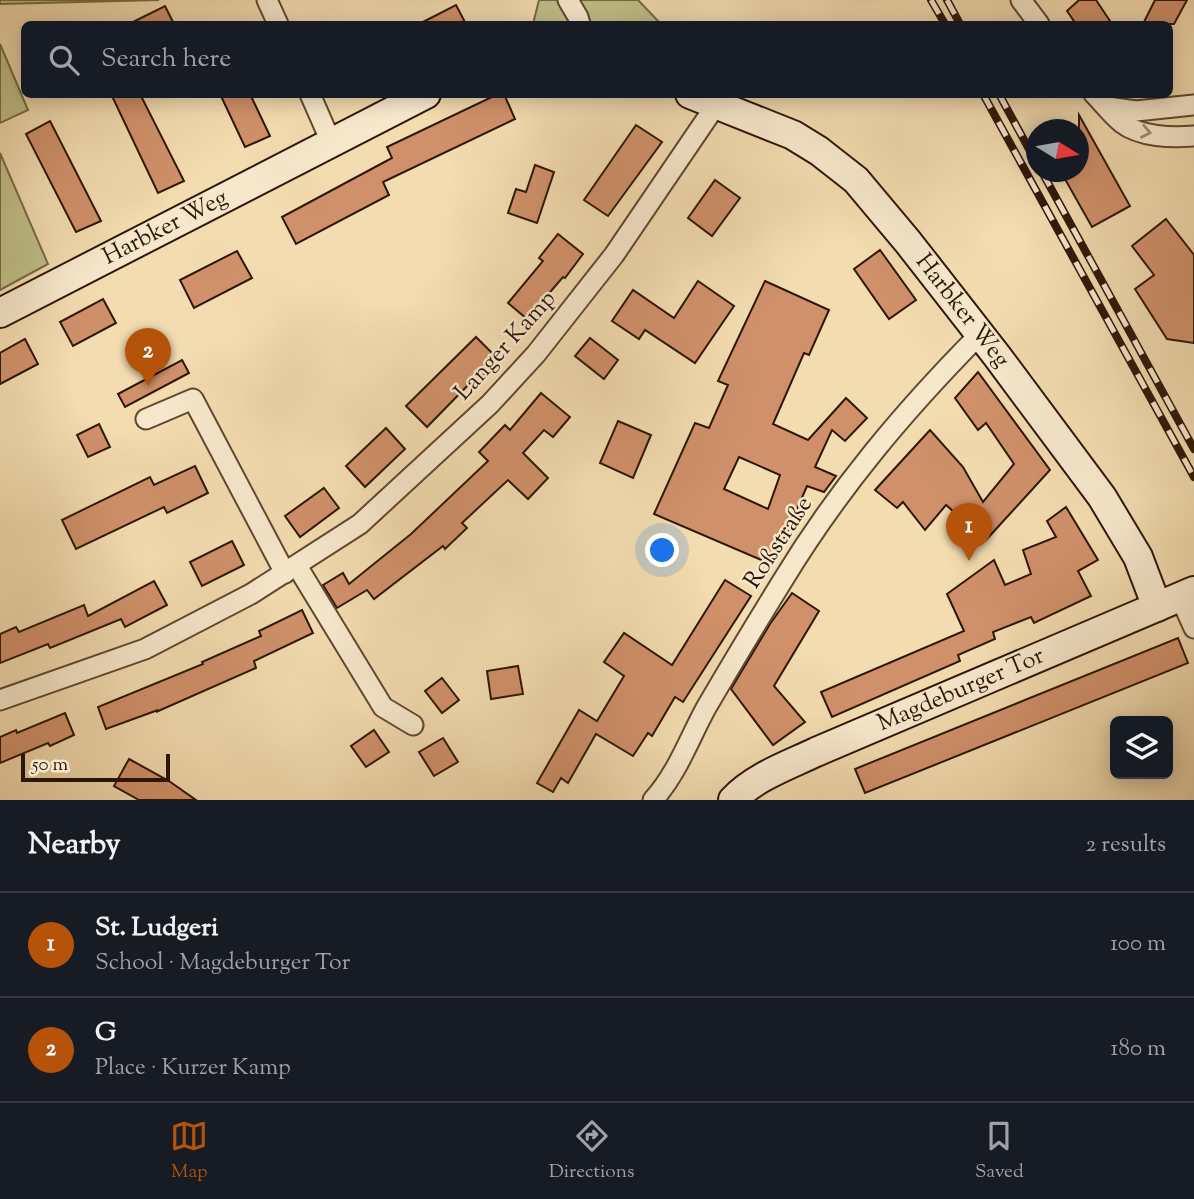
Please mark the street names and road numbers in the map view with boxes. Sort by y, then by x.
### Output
street label: Harbker Weg [97,181,234,274]
street label: Harbker Weg [907,247,1018,376]
street label: Langer Kamp [447,283,565,409]
street label: Roßstraße [736,490,822,596]
street label: Magdeburger Tor [872,640,1050,741]

